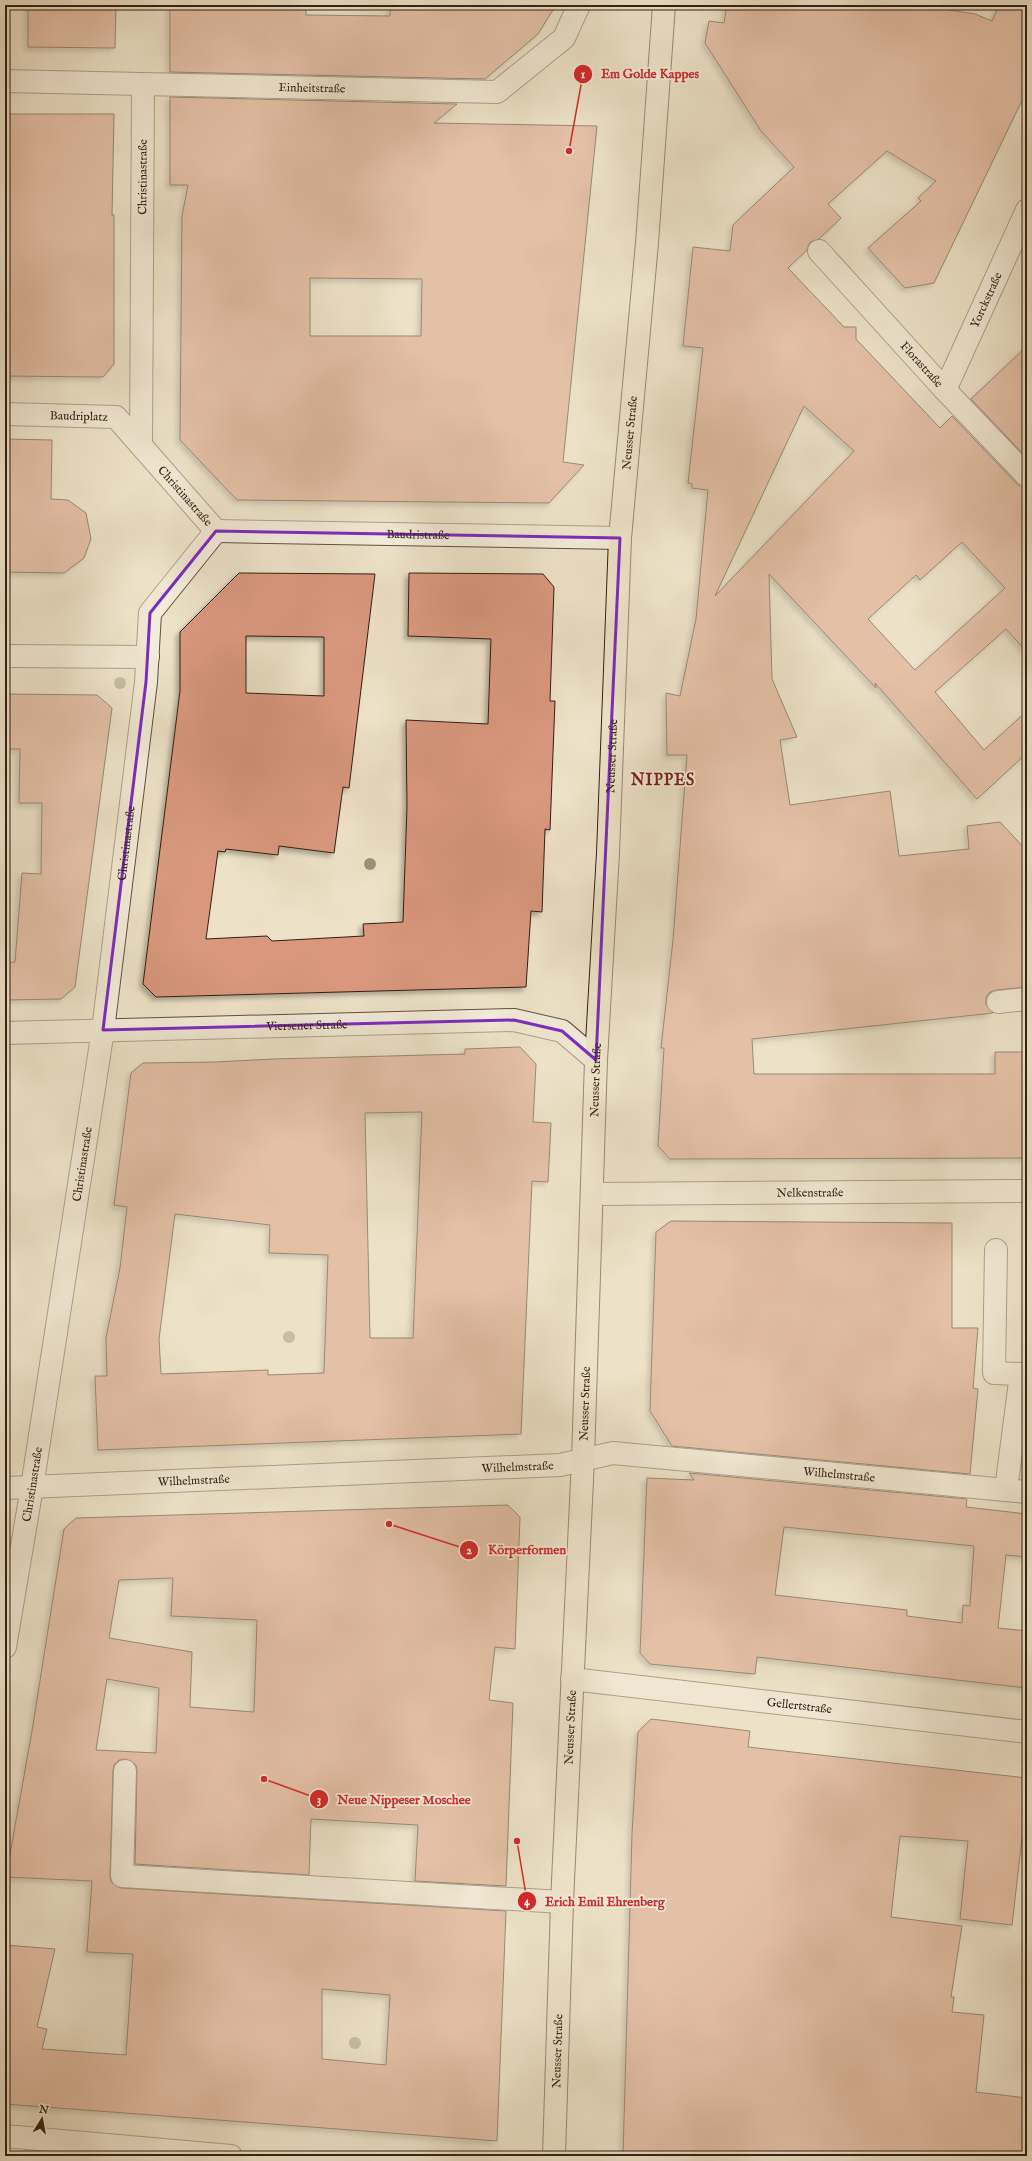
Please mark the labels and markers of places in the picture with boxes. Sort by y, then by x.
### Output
callout: Em Golde Kappes [573,61,707,86]
callout: Körperformen [459,1537,574,1562]
callout: Neue Nippeser Moschee [309,1787,479,1812]
callout: Erich Emil Ehrenberg [517,1889,673,1914]

